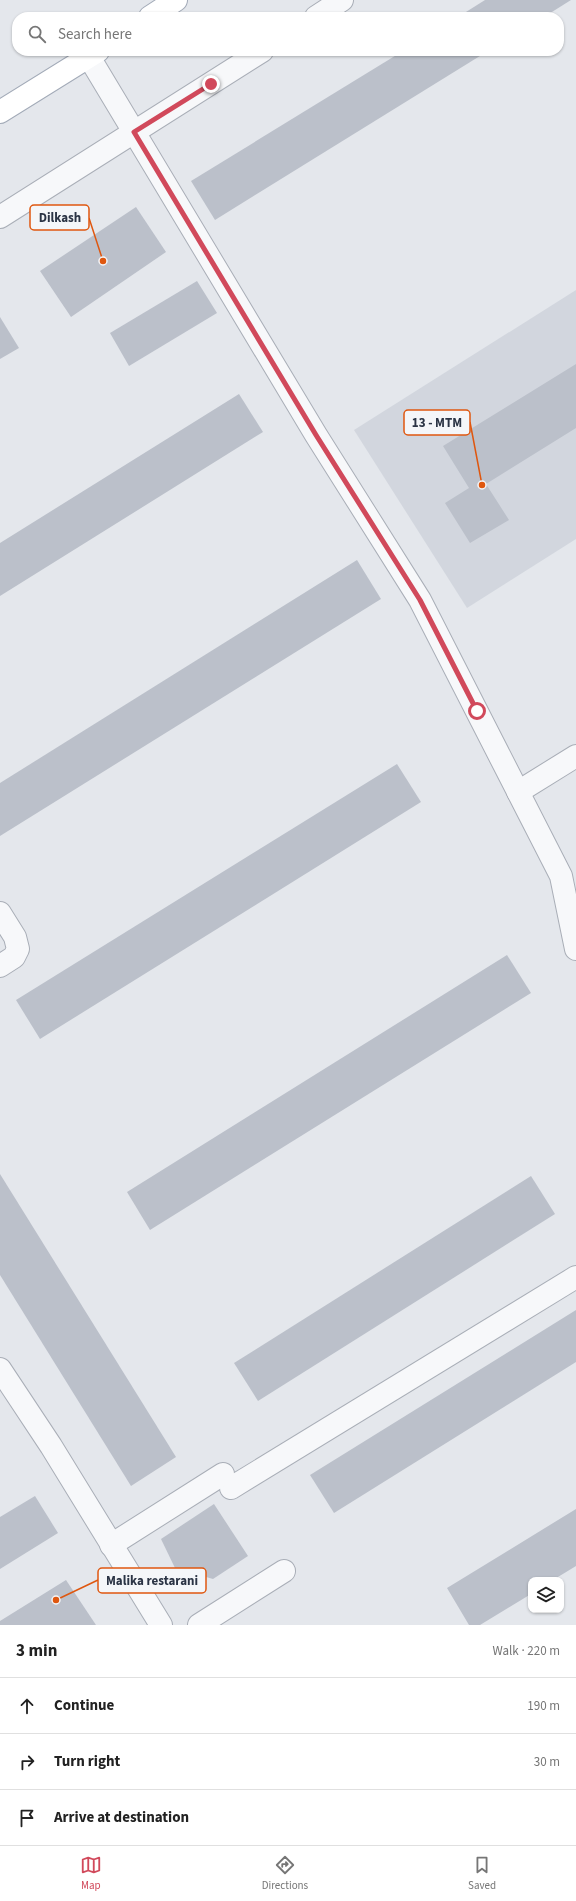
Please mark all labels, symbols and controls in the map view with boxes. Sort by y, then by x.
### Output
search box [12,12,564,56]
icon: search [26,23,48,45]
text: Search here [58,24,132,45]
route end [202,75,220,93]
callout: Dilkash [30,205,89,230]
text: Dilkash [39,209,81,227]
callout: 13 - MTM [404,410,470,435]
text: 13 - MTM [412,414,462,432]
route start [468,702,486,720]
callout: Malika restarani [98,1568,206,1593]
text: Malika restarani [106,1572,198,1590]
map controls [528,1577,564,1613]
button: layers [528,1577,564,1613]
text: 3 min [16,1639,57,1663]
text: Walk · 220 m [492,1642,560,1660]
icon: ahead [16,1695,38,1717]
text: Continue [54,1695,114,1716]
text: 190 m [527,1697,560,1715]
icon: right [16,1751,38,1773]
text: Turn right [54,1751,120,1772]
text: 30 m [534,1753,560,1771]
icon: arrive [16,1807,38,1829]
text: Arrive at destination [54,1807,189,1828]
tab: Map [80,1854,102,1893]
tab: Directions [262,1854,308,1893]
tab: Saved [468,1854,496,1893]

